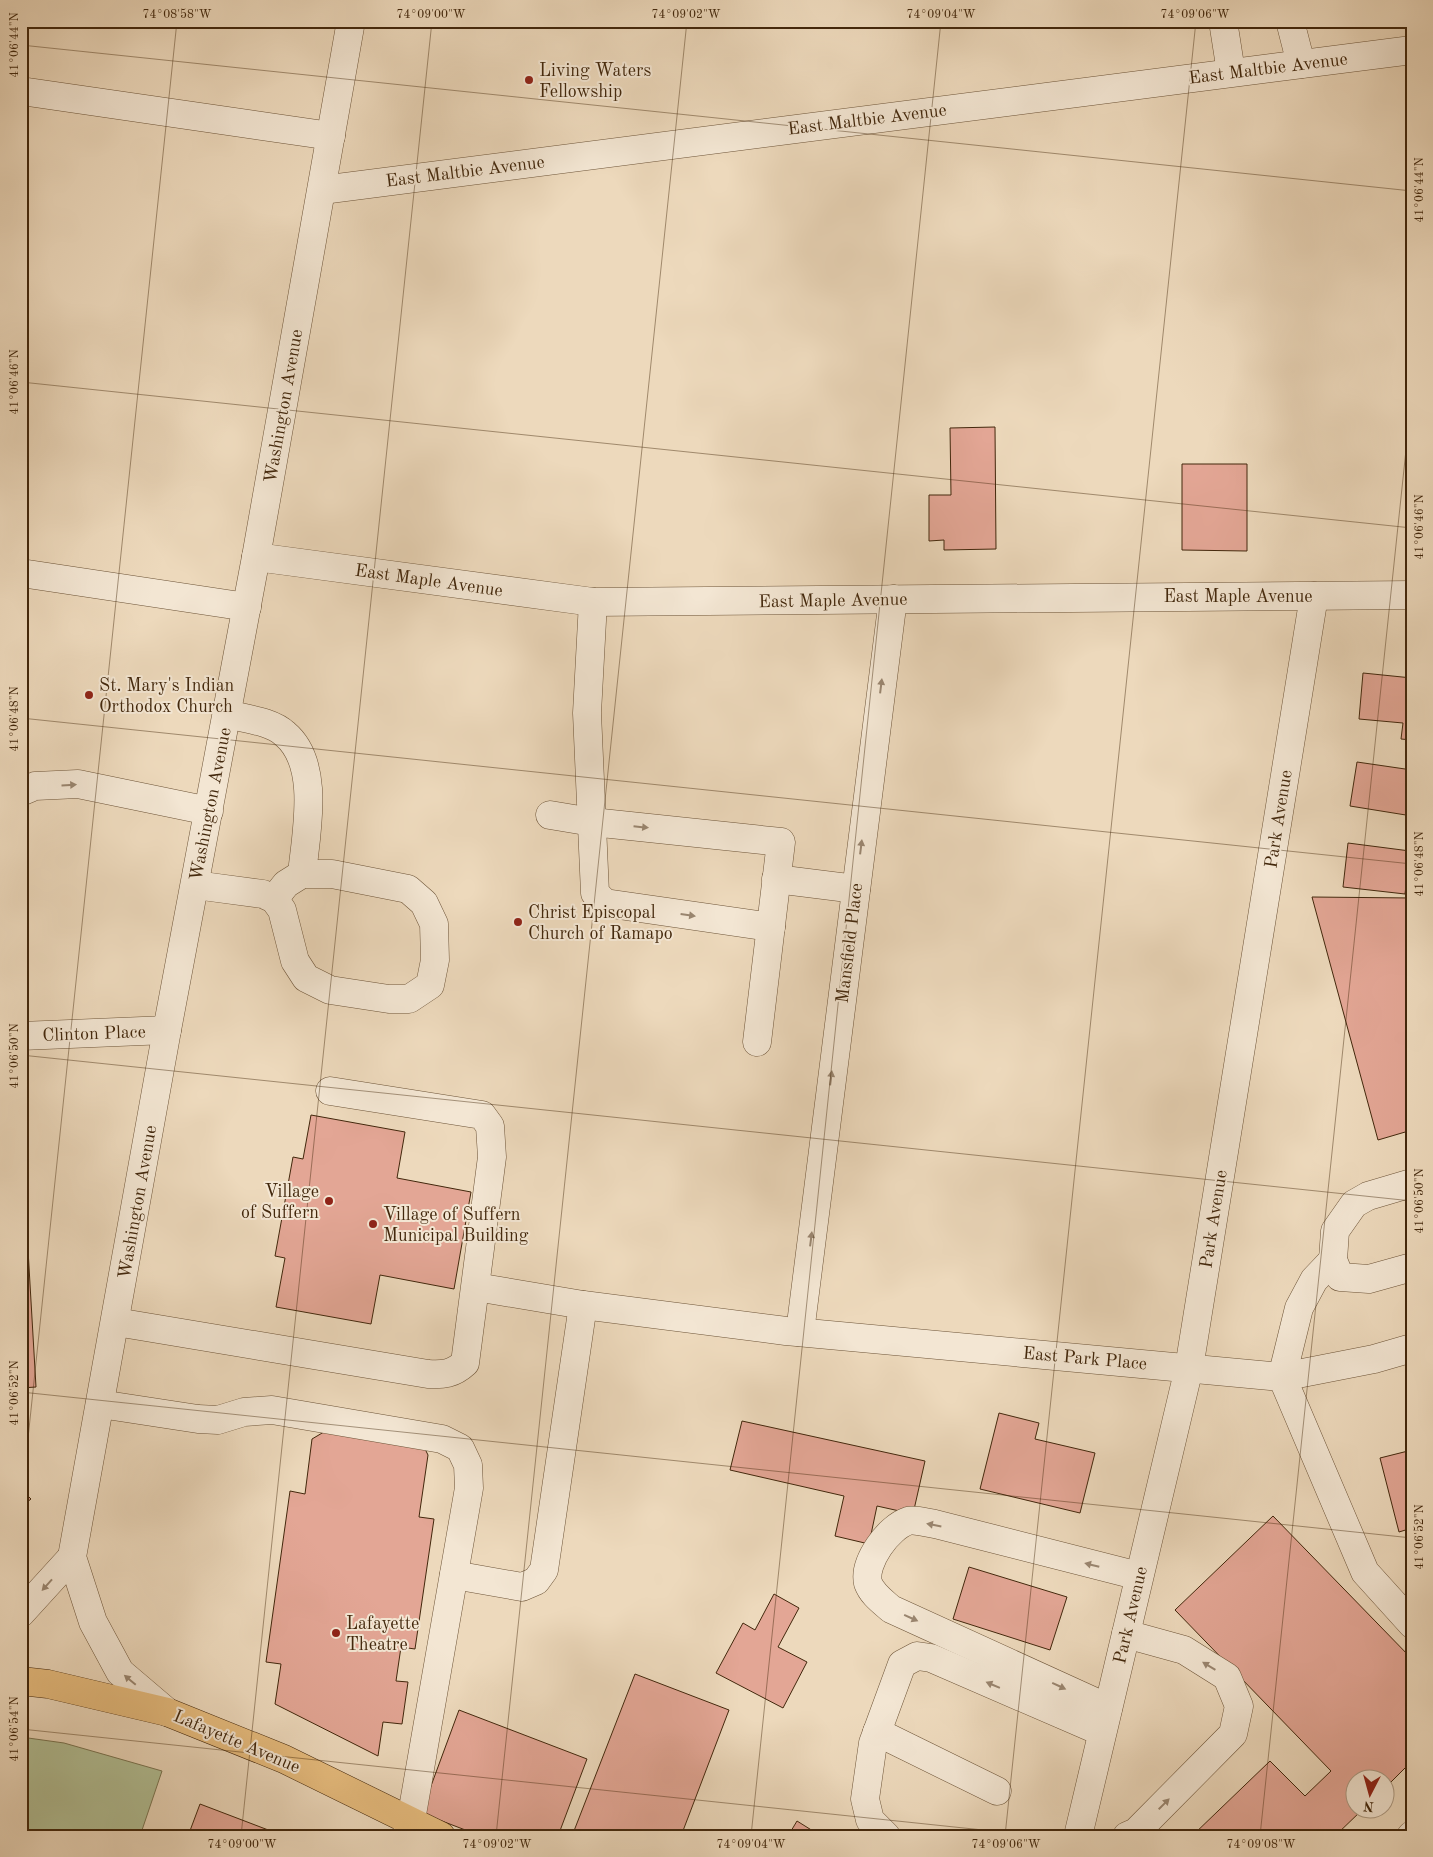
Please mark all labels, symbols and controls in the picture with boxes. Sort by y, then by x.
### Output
text: 74°08'58"W [142,8,212,21]
text: 74°09'00"W [396,9,466,21]
text: 74°09'02"W [651,9,721,21]
text: 74°09'04"W [906,9,976,21]
text: 74°09'06"W [1160,9,1230,21]
text: 41°06'44"N [9,12,21,78]
street label: East Maltbie Avenue [1188,50,1349,88]
place label: Living Waters Fellowship [539,62,651,101]
marker: Living Waters Fellowship [523,74,535,86]
street label: East Maltbie Avenue [787,101,948,139]
street label: East Maltbie Avenue [385,153,546,191]
text: 41°06'44"N [1414,157,1426,223]
street label: Washington Avenue [262,328,306,484]
text: 41°06'46"N [9,349,21,415]
text: 41°06'46"N [1414,494,1426,560]
street label: East Maple Avenue [354,562,504,600]
street label: East Maple Avenue [1163,588,1313,606]
street label: East Maple Avenue [758,591,908,611]
place label: St. Mary's Indian Orthodox Church [99,677,235,716]
one-way arrow [878,678,886,694]
text: 41°06'48"N [9,686,21,752]
marker: St. Mary's Indian Orthodox Church [83,689,95,701]
street label: Washington Avenue [187,726,235,882]
street label: Park Avenue [1262,769,1296,870]
one-way arrow [61,780,77,788]
one-way arrow [633,823,649,831]
text: 41°06'48"N [1414,831,1426,897]
one-way arrow [857,839,865,855]
street label: Mansfield Place [834,882,866,1004]
place label: Christ Episcopal Church of Ramapo [528,904,673,943]
one-way arrow [680,911,696,919]
marker: Christ Episcopal Church of Ramapo [512,916,524,928]
text: 41°06'50"N [8,1023,21,1089]
street label: Clinton Place [42,1023,146,1045]
one-way arrow [828,1069,836,1085]
street label: Washington Avenue [116,1124,160,1280]
text: 41°06'50"N [1413,1168,1426,1234]
street label: Park Avenue [1197,1169,1231,1270]
place label: Village of Suffern [241,1183,319,1222]
marker: Village of Suffern [323,1195,335,1207]
place label: Village of Suffern Municipal Building [383,1206,529,1245]
marker: Village of Suffern Municipal Building [367,1218,379,1230]
one-way arrow [807,1231,815,1247]
street label: East Park Place [1022,1345,1148,1373]
text: 41°06'52"N [8,1360,21,1426]
text: 41°06'52"N [1413,1504,1426,1570]
one-way arrow [926,1520,942,1528]
one-way arrow [1084,1560,1099,1568]
street label: Park Avenue [1111,1565,1151,1666]
one-way arrow [41,1579,53,1591]
place label: Lafayette Theatre [346,1615,419,1654]
one-way arrow [904,1615,918,1623]
marker: Lafayette Theatre [330,1627,342,1639]
one-way arrow [1202,1661,1215,1670]
one-way arrow [123,1675,136,1686]
one-way arrow [986,1681,1000,1689]
one-way arrow [1052,1682,1066,1690]
text: 41°06'54"N [8,1696,21,1762]
street label: Lafayette Avenue [171,1707,303,1777]
north arrow [1346,1770,1396,1820]
one-way arrow [1157,1798,1169,1810]
text: N [1362,1798,1375,1813]
text: 74°09'00"W [207,1839,277,1851]
text: 74°09'02"W [462,1839,532,1851]
text: 74°09'04"W [716,1839,786,1851]
text: 74°09'06"W [971,1839,1041,1851]
text: 74°09'08"W [1226,1839,1296,1851]

